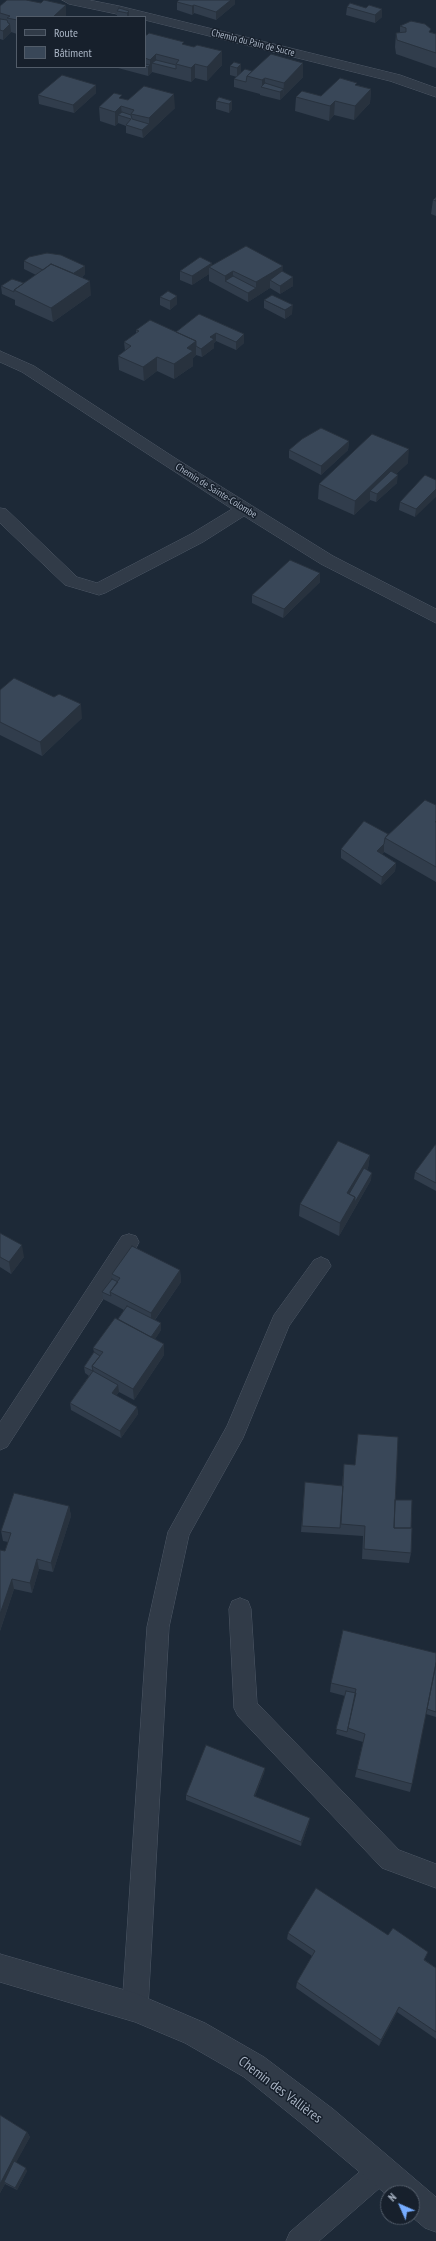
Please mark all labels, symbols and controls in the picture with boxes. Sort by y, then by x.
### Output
legend [16,16,146,68]
text: Route [54,25,78,40]
street label: Chemin du Pain de Sucre [210,27,296,59]
text: Bâtiment [54,45,92,60]
street label: Chemin de Sainte-Colombe [173,461,259,521]
street label: Chemin des Vallières [235,2053,325,2127]
north arrow [380,2185,420,2225]
text: N [385,2190,399,2204]

